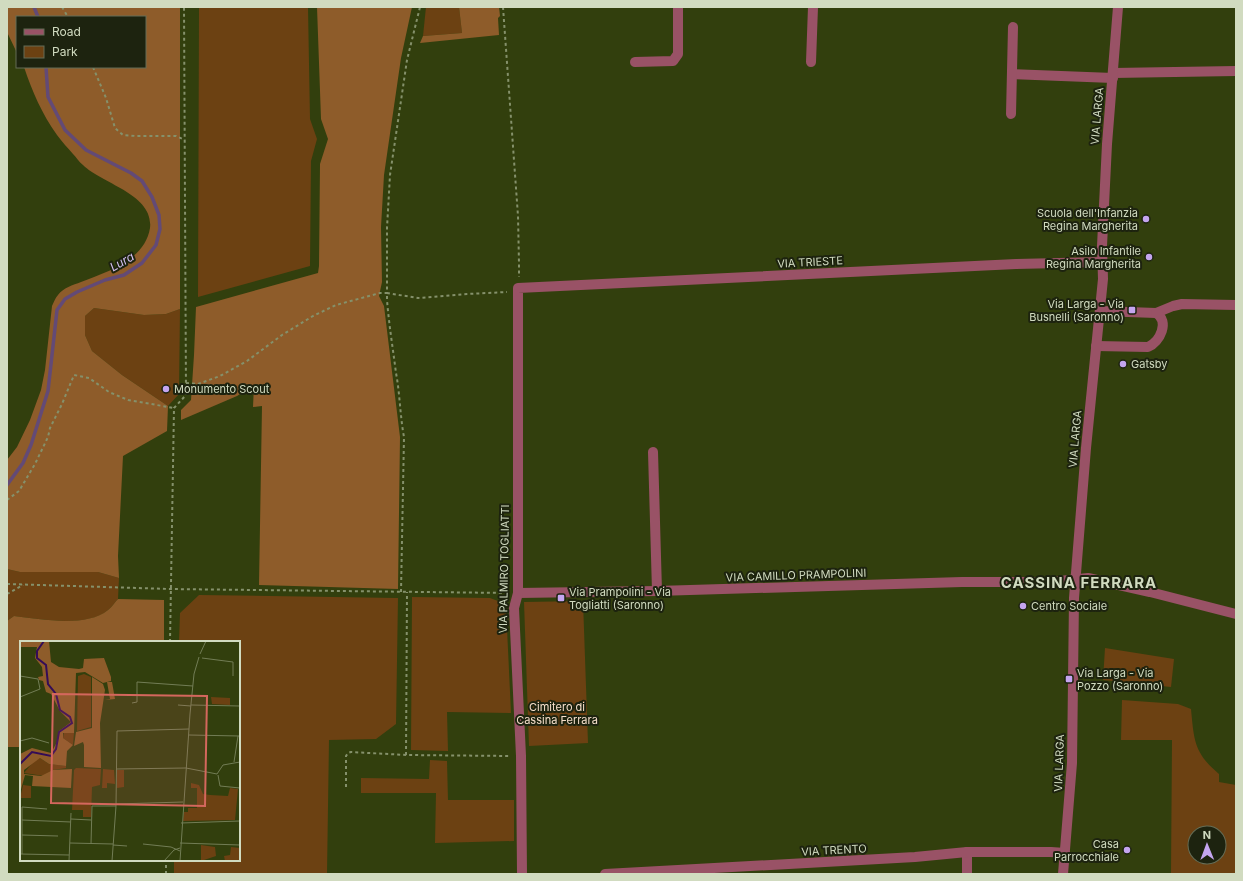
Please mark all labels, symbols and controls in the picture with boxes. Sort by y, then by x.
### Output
legend [16,16,146,68]
text: Road [52,24,81,39]
text: Park [52,44,78,59]
street label: VIA LARGA [1088,86,1107,145]
place label: Scuola dell'Infanzia Regina Margherita [1037,206,1138,233]
marker: Scuola dell'Infanzia Regina Margherita [1141,214,1151,224]
place label: Asilo Infantile Regina Margherita [1046,244,1141,271]
water label: Lura [107,249,137,274]
marker: Asilo Infantile Regina Margherita [1144,252,1154,262]
street label: VIA TRIESTE [777,253,843,271]
place label: Via Larga - Via Busnelli (Saronno) [1029,297,1124,324]
marker: Via Larga - Via Busnelli (Saronno) [1127,305,1137,315]
place label: Gatsby [1131,357,1167,371]
marker: Gatsby [1118,359,1128,369]
place label: Monumento Scout [174,382,270,396]
marker: Monumento Scout [161,384,171,394]
street label: VIA LARGA [1066,409,1085,468]
street label: VIA PALMIRO TOGLIATTI [496,504,512,634]
street label: VIA CAMILLO PRAMPOLINI [725,566,867,584]
district label: CASSINA FERRARA [1001,573,1157,592]
place label: Via Prampolini - Via Togliatti (Saronno) [569,585,671,612]
marker: Via Prampolini - Via Togliatti (Saronno) [556,593,566,603]
place label: Centro Sociale [1031,599,1107,613]
marker: Centro Sociale [1018,601,1028,611]
inset map [20,641,240,861]
place label: Via Larga - Via Pozzo (Saronno) [1077,666,1163,693]
marker: Via Larga - Via Pozzo (Saronno) [1064,674,1074,684]
park label: Cimitero di Cassina Ferrara [516,700,598,727]
street label: VIA LARGA [1051,734,1067,792]
north arrow [1187,825,1227,865]
text: N [1203,828,1211,842]
place label: Casa Parrocchiale [1054,837,1119,864]
street label: VIA TRENTO [801,841,867,859]
marker: Casa Parrocchiale [1122,845,1132,855]

